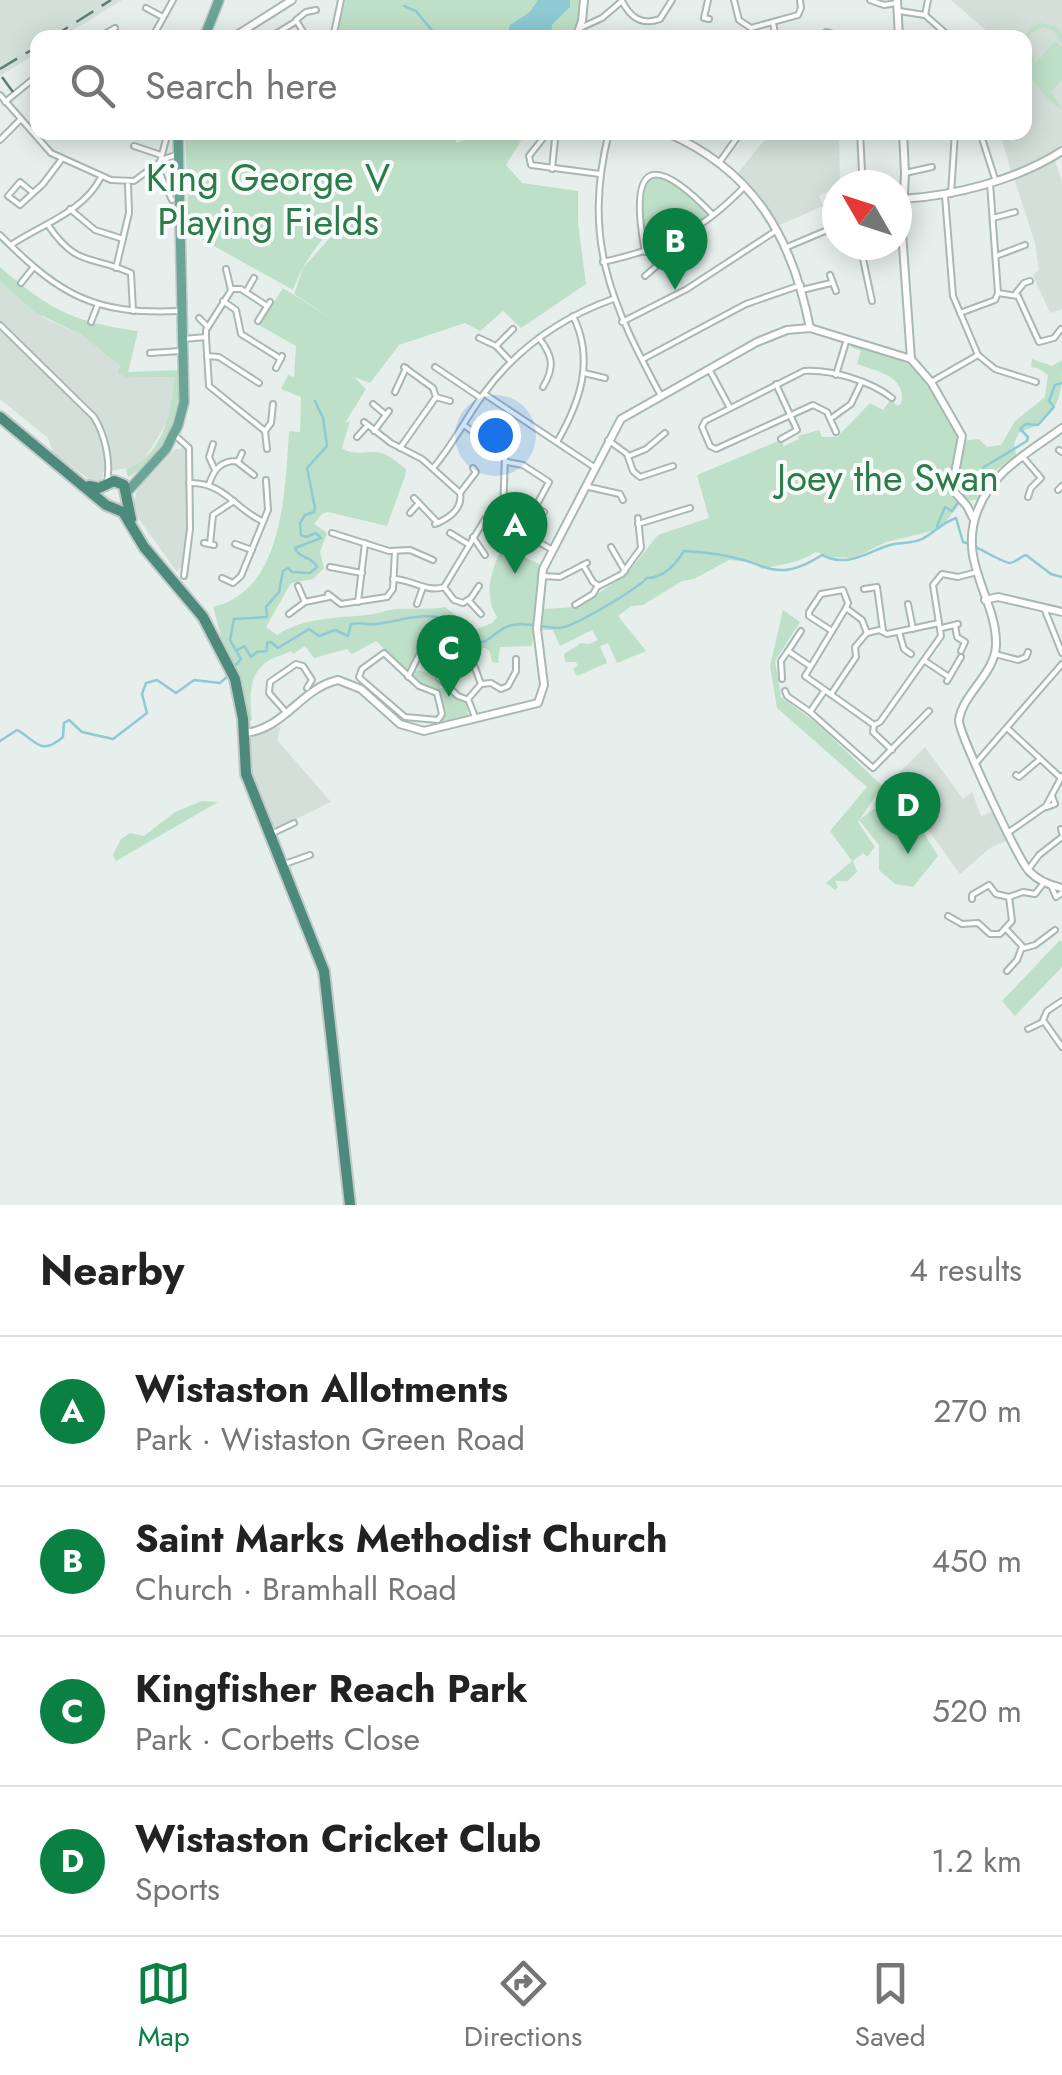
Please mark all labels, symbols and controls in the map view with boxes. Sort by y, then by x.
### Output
search box [30,30,1032,140]
icon: search [65,58,120,113]
text: Search here [145,58,337,113]
park label: King George V Playing Fields [146,150,390,249]
north arrow [822,170,912,260]
pin: B [642,208,708,290]
your location [470,410,521,461]
park label: Joey the Swan [772,450,999,505]
pin: A [482,492,548,574]
pin: C [416,614,482,697]
pin: D [876,772,940,854]
text: Nearby [40,1240,184,1301]
text: 4 results [909,1247,1022,1293]
text: Wistaston Allotments [135,1361,508,1416]
text: A [61,1388,84,1434]
text: 270 m [933,1388,1022,1434]
text: Park · Wistaston Green Road [135,1416,525,1462]
text: Saint Marks Methodist Church [135,1511,668,1566]
text: B [62,1538,83,1584]
text: 450 m [932,1538,1022,1584]
text: Church · Bramhall Road [135,1566,457,1612]
text: Kingfisher Reach Park [135,1661,528,1716]
text: C [61,1688,84,1734]
text: 520 m [932,1688,1022,1734]
text: Park · Corbetts Close [135,1716,420,1762]
text: Wistaston Cricket Club [135,1811,541,1866]
text: D [61,1838,84,1884]
text: 1.2 km [931,1838,1022,1884]
text: Sports [135,1866,220,1912]
tab: Map [136,1956,191,2057]
tab: Directions [464,1956,582,2057]
tab: Saved [855,1956,926,2057]

